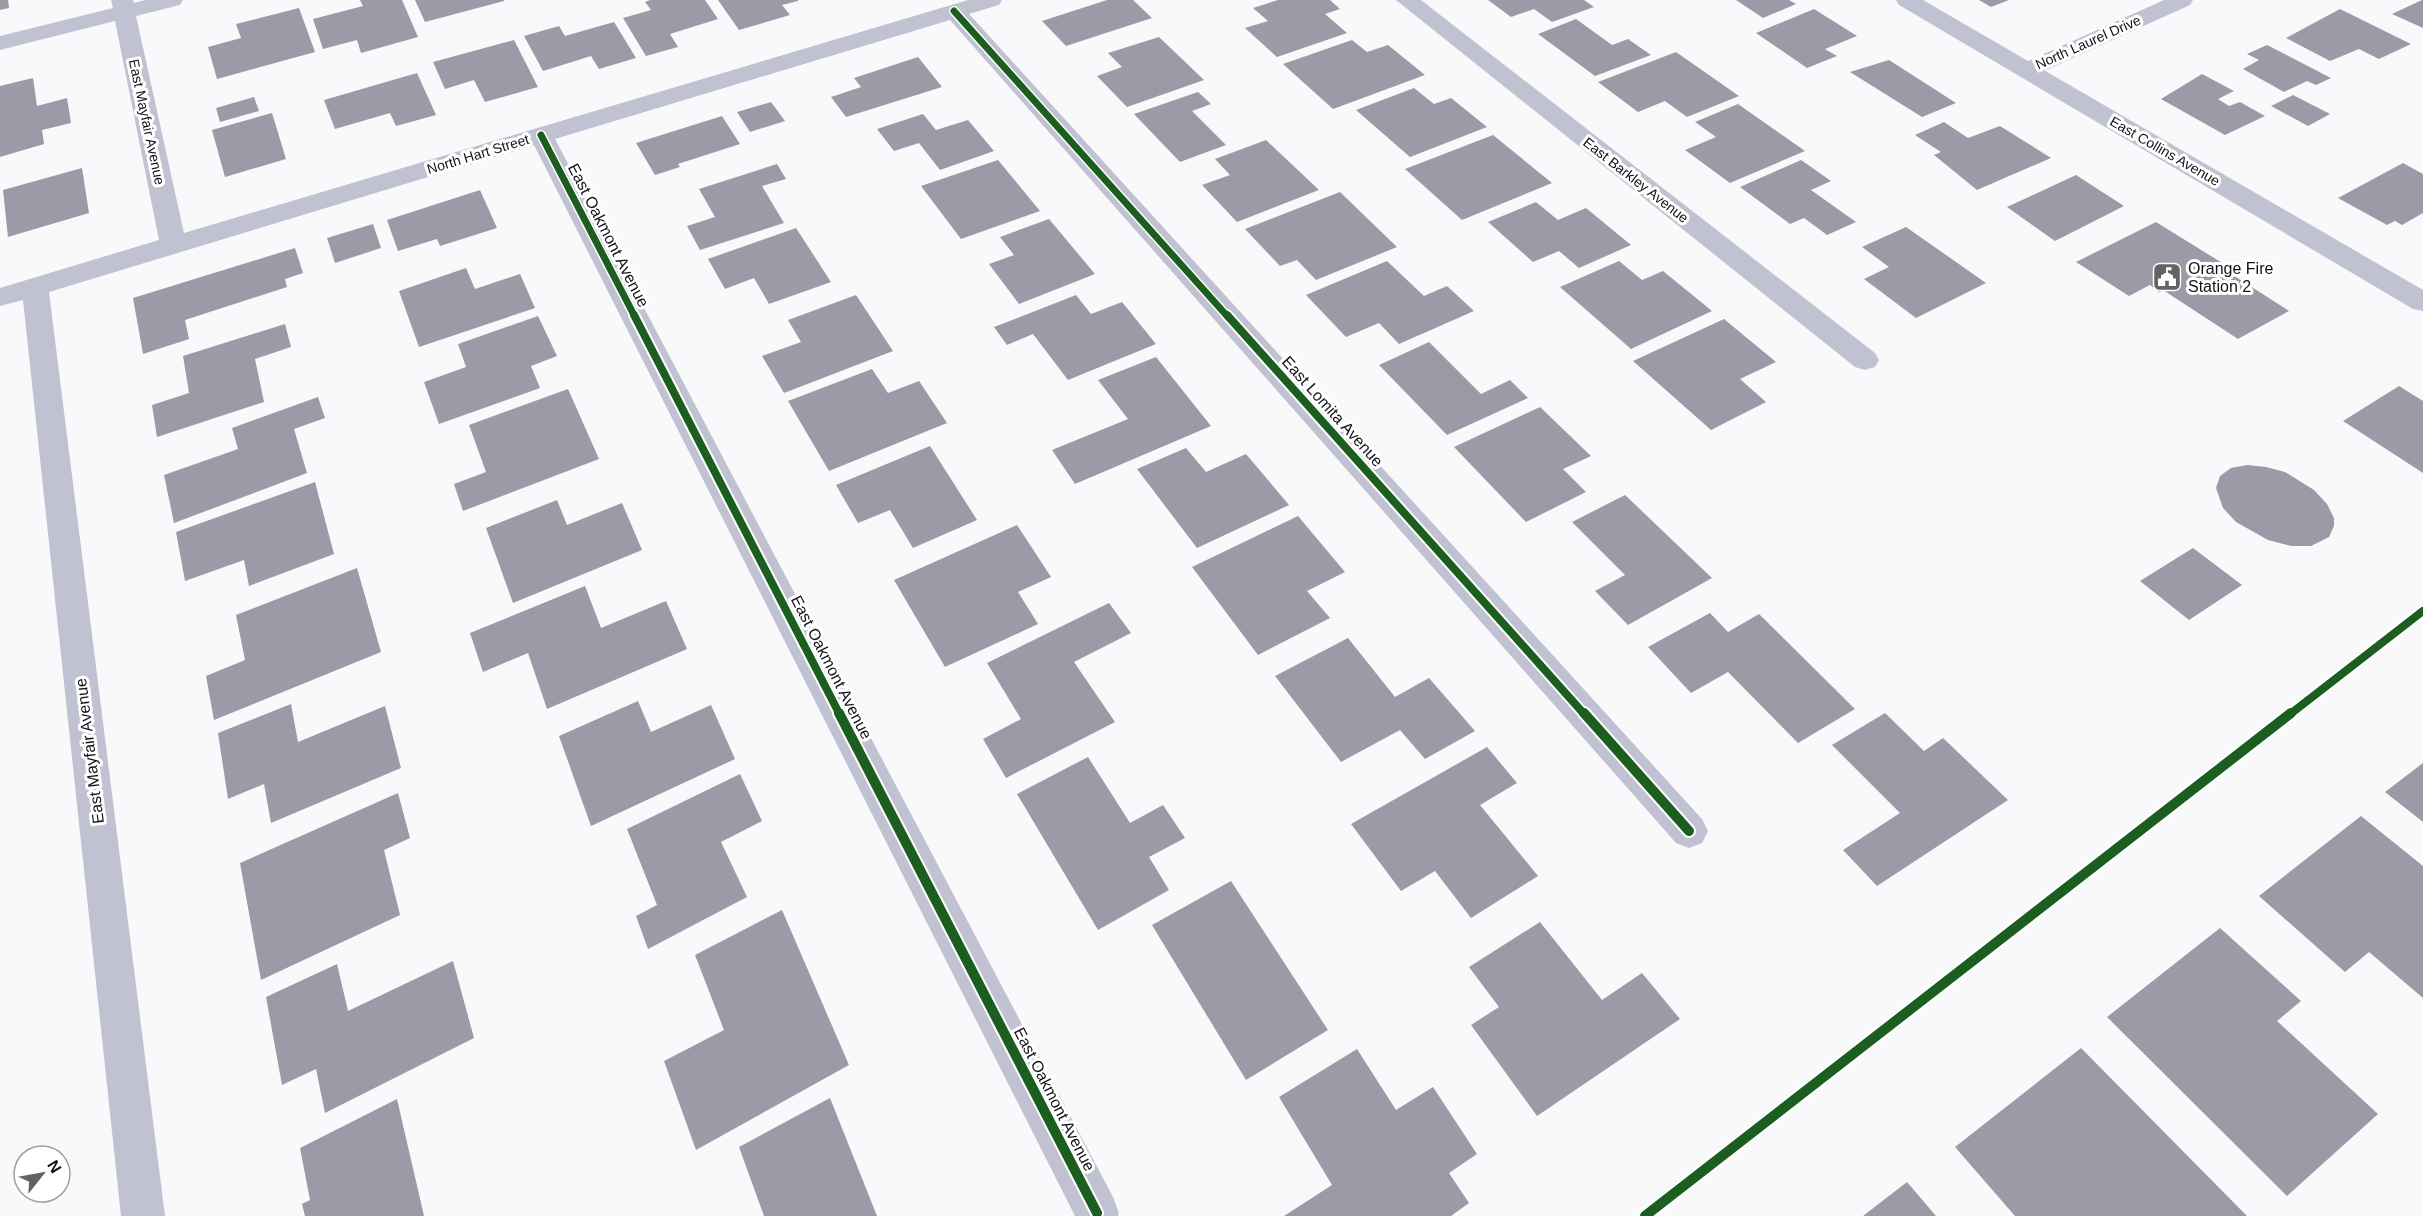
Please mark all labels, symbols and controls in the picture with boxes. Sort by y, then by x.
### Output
street label: North Laurel Drive [2033,12,2143,72]
street label: East Mayfair Avenue [126,58,168,187]
street label: East Collins Avenue [2107,113,2223,189]
street label: North Hart Street [425,131,531,177]
street label: East Barkley Avenue [1580,134,1692,226]
street label: East Oakmont Avenue [565,161,652,310]
place label: Orange Fire Station 2 [2188,260,2273,295]
public building icon: Orange Fire Station 2 [2151,261,2183,293]
street label: East Lomita Avenue [1279,353,1387,470]
street label: East Oakmont Avenue [788,593,875,742]
street label: East Mayfair Avenue [72,677,107,825]
street label: East Oakmont Avenue [1011,1025,1098,1174]
north arrow [12,1144,72,1204]
text: N [44,1157,65,1176]

